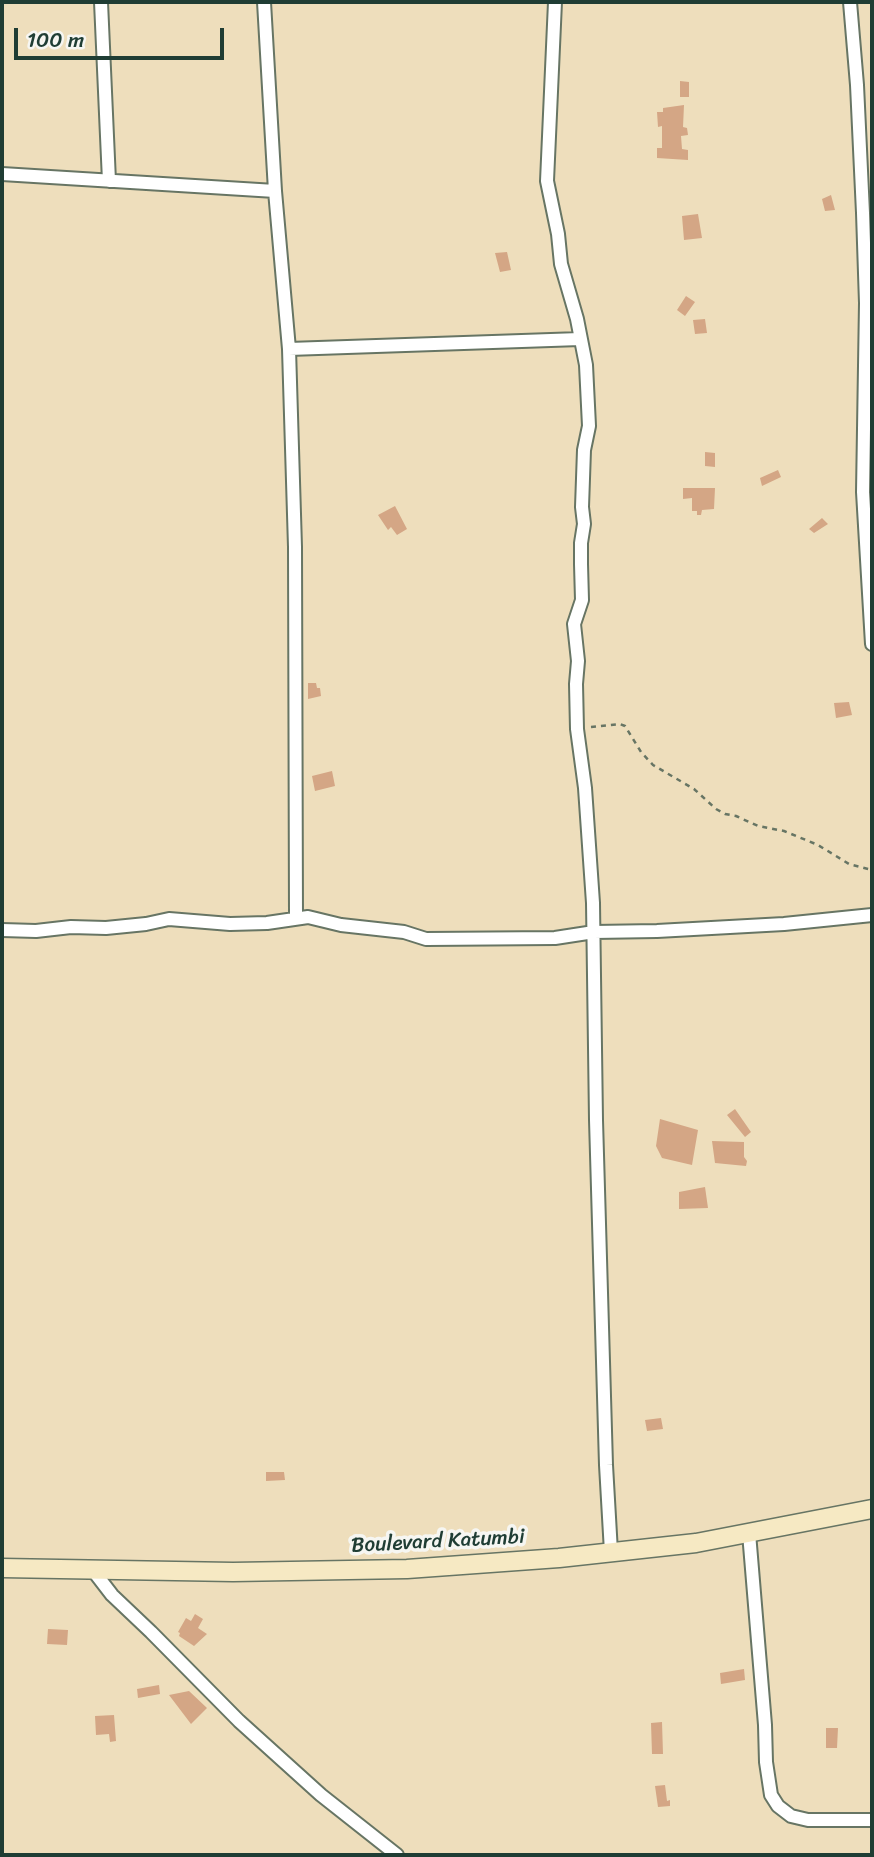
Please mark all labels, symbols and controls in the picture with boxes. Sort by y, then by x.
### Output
scale bar [18,14,228,58]
text: 100 m [27,21,84,59]
street label: Boulevard Katumbi [351,1525,525,1559]

